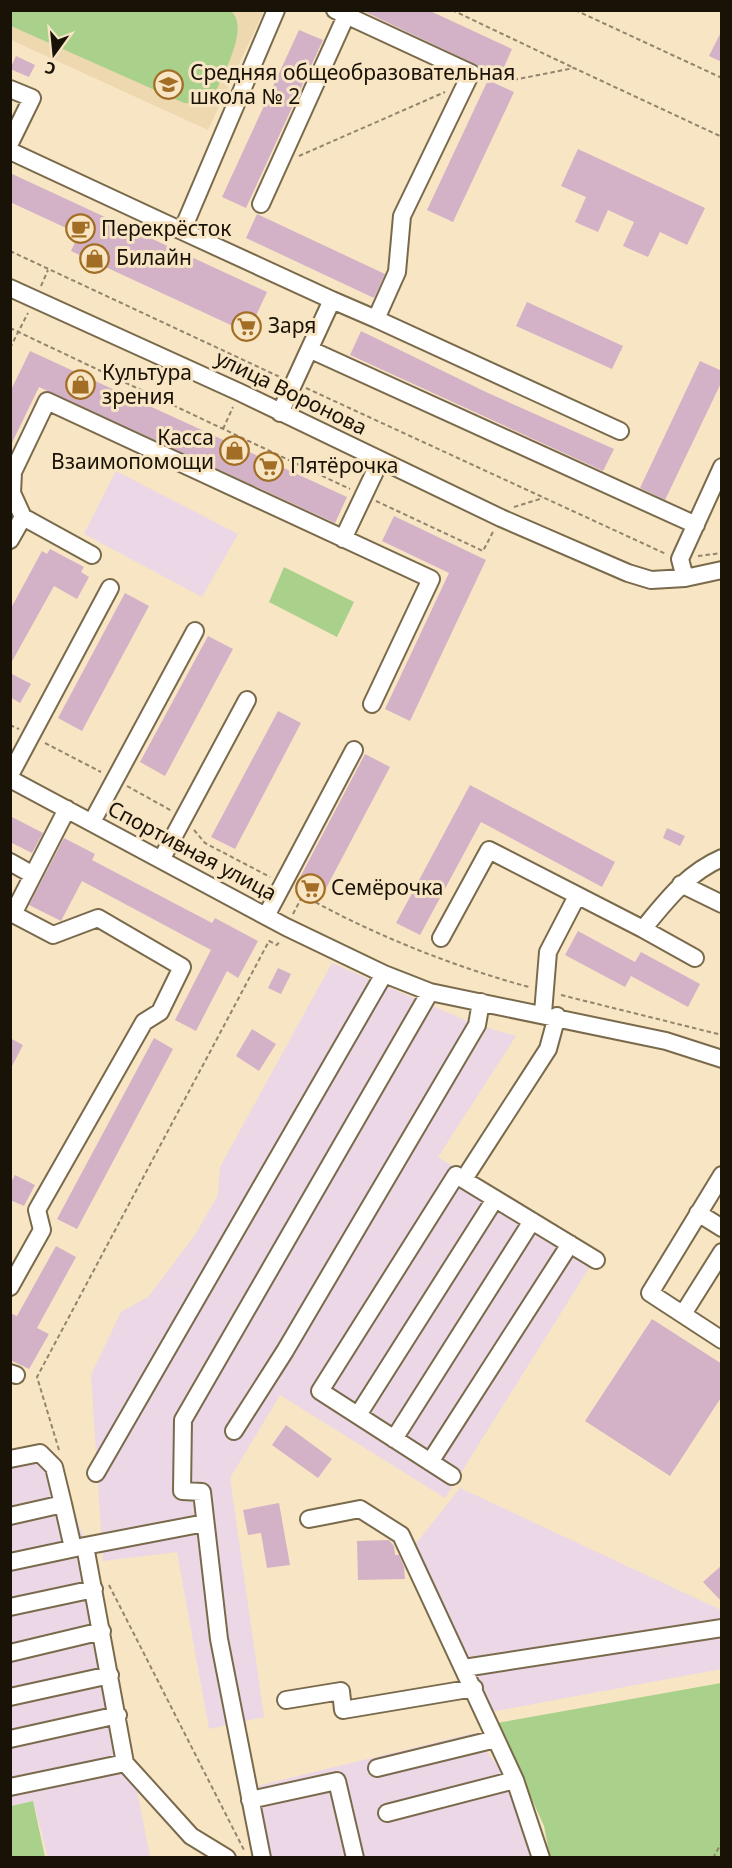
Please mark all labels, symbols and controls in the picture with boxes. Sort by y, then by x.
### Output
north arrow [24,24,84,84]
text: С [42,57,58,80]
place label: Средняя общеобразовательная школа № 2 [190,58,515,110]
school or university icon: Средняя общеобразовательная школа № 2 [153,69,185,101]
cafe icon: Перекрёсток [64,213,96,245]
place label: Перекрёсток [101,214,231,242]
shop icon: Билайн [79,242,111,274]
place label: Билайн [116,243,192,271]
supermarket icon: Заря [231,310,263,342]
place label: Заря [268,311,316,339]
street label: улица Воронова [211,343,372,441]
place label: Культура зрения [102,358,192,410]
shop icon: Культура зрения [65,369,97,401]
place label: Касса Взаимопомощи [51,423,214,475]
shop icon: Касса Взаимопомощи [219,434,251,466]
supermarket icon: Пятёрочка [253,450,285,482]
place label: Пятёрочка [290,451,398,479]
street label: Спортивная улица [103,794,282,906]
supermarket icon: Семёрочка [294,872,326,904]
place label: Семёрочка [331,873,444,901]

